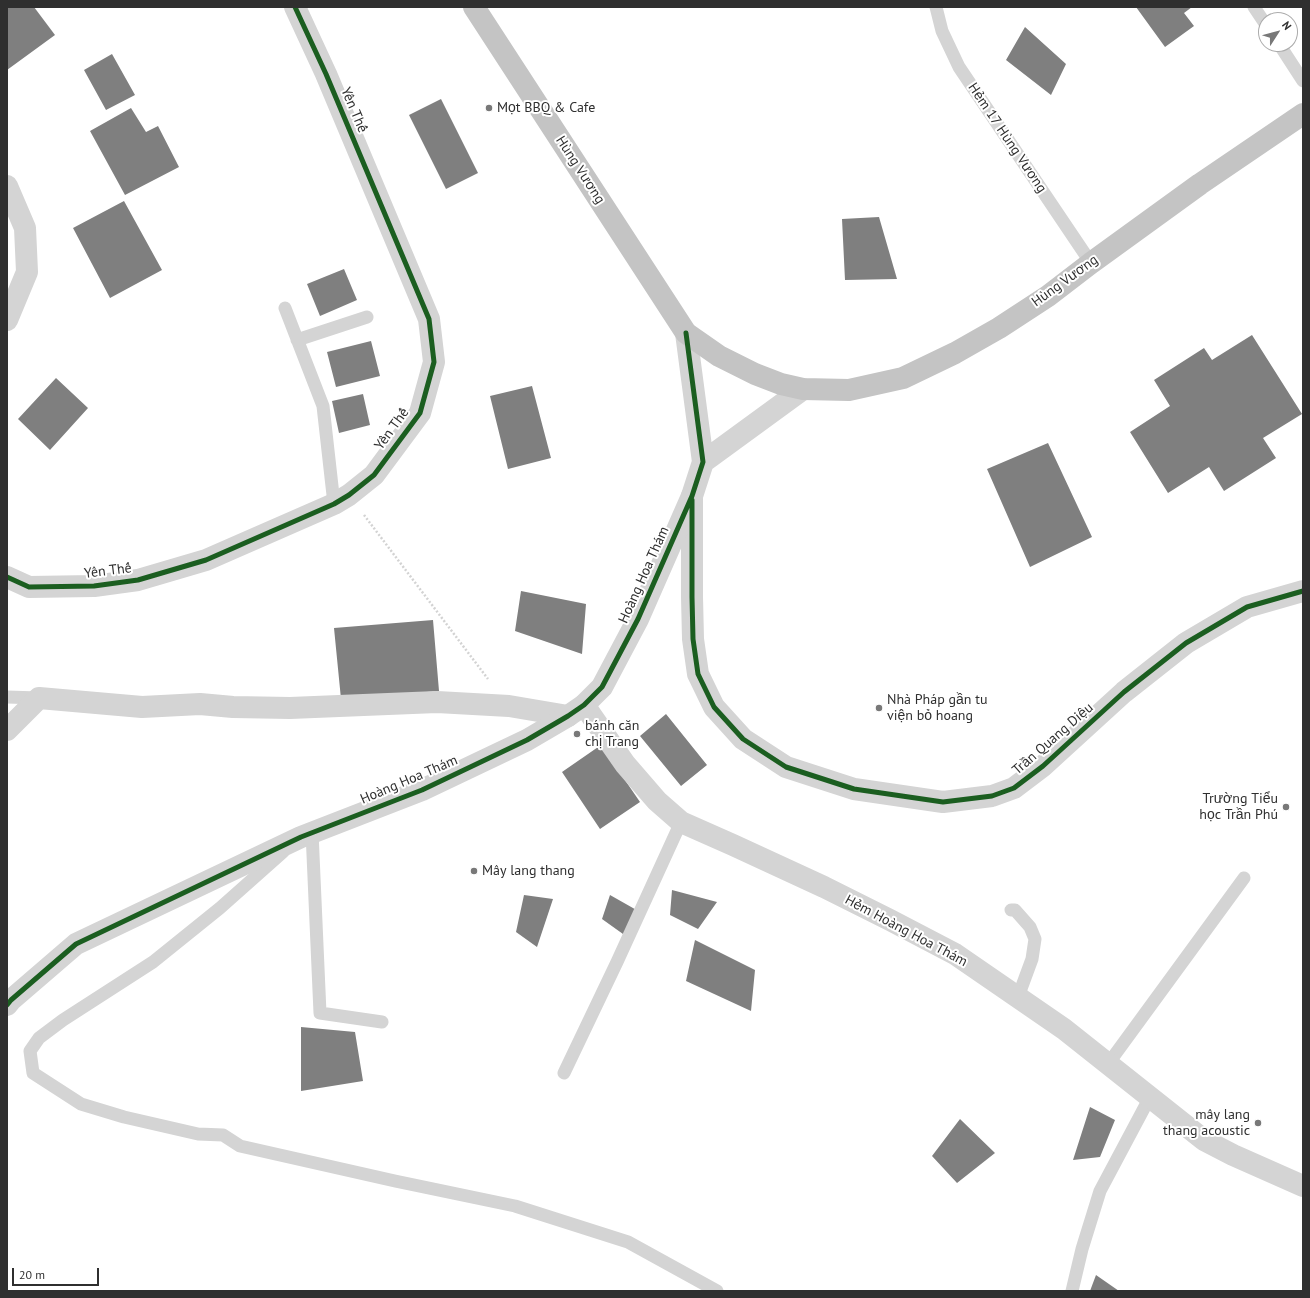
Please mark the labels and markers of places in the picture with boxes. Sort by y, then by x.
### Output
place label: Mọt BBQ & Cafe [497,100,595,116]
marker: Mọt BBQ & Cafe [484,103,494,113]
place label: Nhà Pháp gần tu viện bỏ hoang [887,692,987,724]
marker: Nhà Pháp gần tu viện bỏ hoang [874,703,884,713]
place label: bánh căn chị Trang [585,718,639,750]
marker: bánh căn chị Trang [572,729,582,739]
place label: Trường Tiểu học Trần Phú [1199,791,1278,824]
marker: Trường Tiểu học Trần Phú [1281,802,1291,812]
place label: Mây lang thang [482,863,575,879]
marker: Mây lang thang [469,866,479,876]
place label: mây lang thang acoustic [1163,1107,1250,1140]
marker: mây lang thang acoustic [1253,1118,1263,1128]

